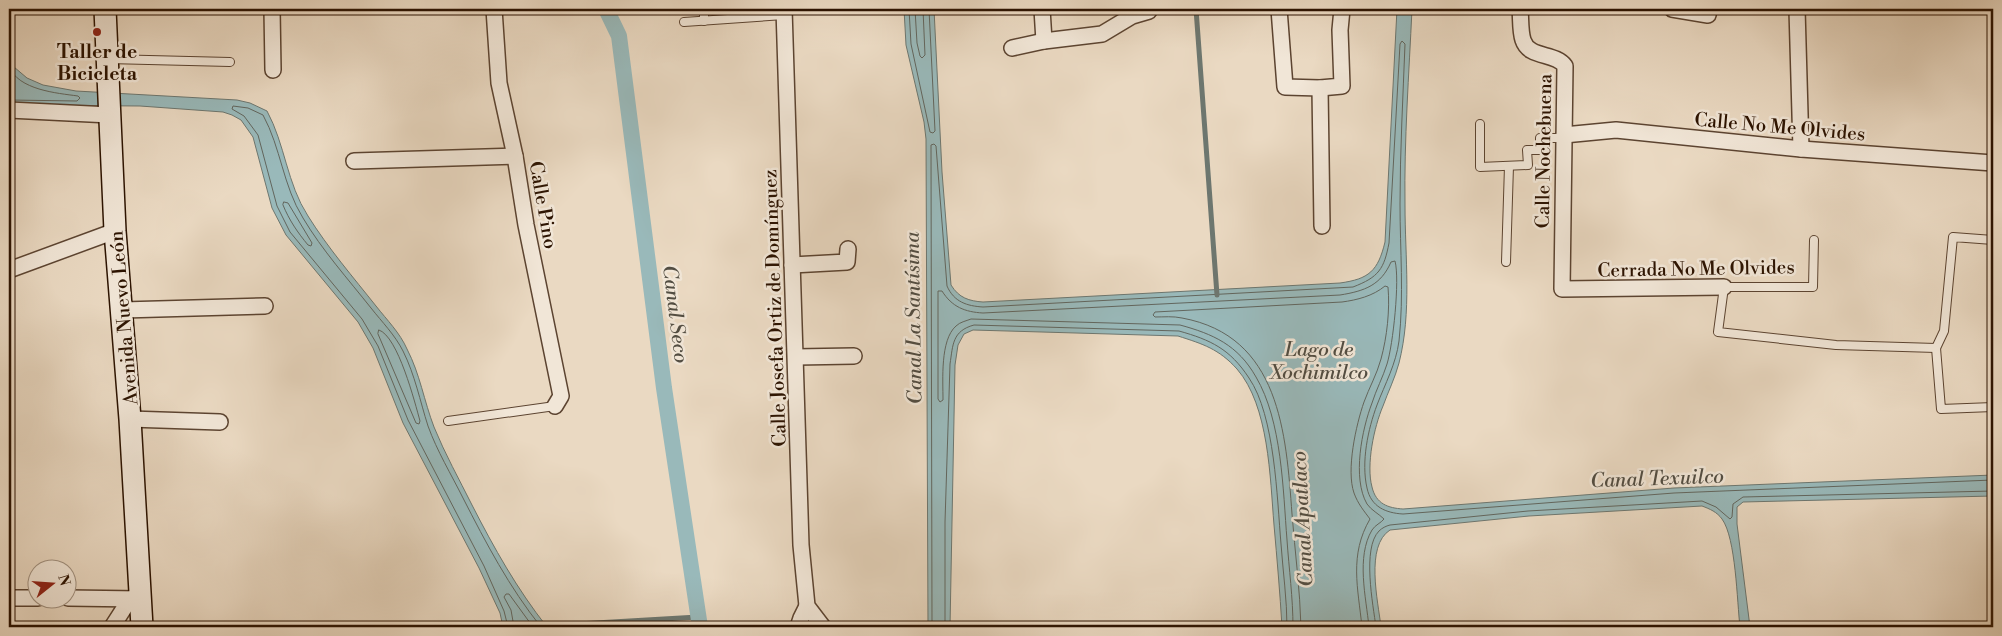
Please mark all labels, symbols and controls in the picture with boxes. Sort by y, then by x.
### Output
marker: Taller de Bicicleta [91,26,103,38]
place label: Taller de Bicicleta [57,40,138,86]
street label: Calle Nochebuena [1531,73,1557,229]
street label: Calle No Me Olvides [1694,108,1866,146]
street label: Calle Pino [523,159,563,251]
street label: Calle Josefa Ortiz de Domínguez [758,169,792,447]
street label: Avenida Nuevo León [104,230,144,407]
water label: Canal La Santísima [900,231,929,405]
street label: Cerrada No Me Olvides [1597,255,1795,283]
water label: Canal Seco [656,264,693,365]
water label: Lago de Xochimilco [1268,338,1368,386]
water label: Canal Apatlaco [1287,450,1320,588]
water label: Canal Texuilco [1590,465,1724,494]
north arrow [28,558,78,608]
text: N [53,573,74,588]

